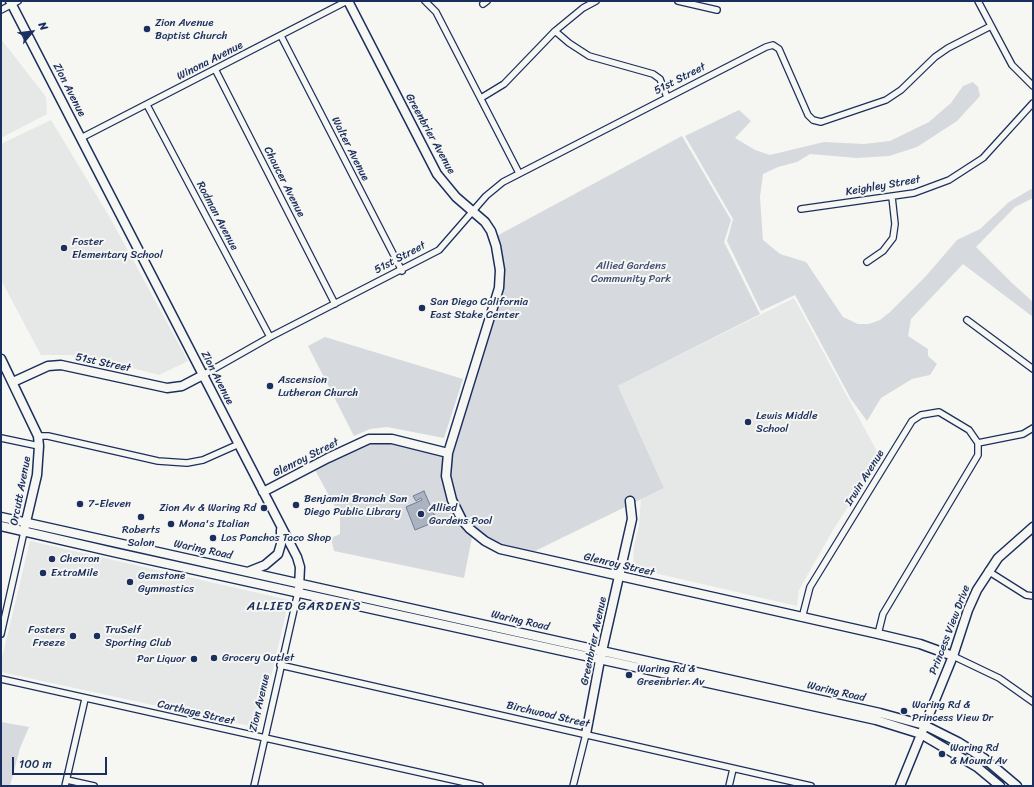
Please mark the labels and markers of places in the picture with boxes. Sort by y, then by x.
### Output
place label: Zion Avenue Baptist Church [155,16,228,42]
marker: Zion Avenue Baptist Church [142,24,152,34]
place label: Foster Elementary School [72,235,163,261]
marker: Foster Elementary School [59,243,69,253]
place label: San Diego California East Stake Center [430,295,528,321]
marker: San Diego California East Stake Center [417,303,427,313]
place label: Ascension Lutheran Church [278,373,358,399]
marker: Ascension Lutheran Church [265,381,275,391]
place label: Lewis Middle School [756,409,818,435]
marker: Lewis Middle School [743,417,753,427]
place label: Benjamin Branch San Diego Public Library [304,492,407,518]
place label: 7-Eleven [88,497,131,511]
marker: 7-Eleven [75,499,85,509]
marker: Benjamin Branch San Diego Public Library [291,500,301,510]
place label: Zion Av & Waring Rd [159,501,256,515]
place label: Allied Gardens Pool [429,501,492,527]
marker: Zion Av & Waring Rd [259,503,269,513]
marker: Allied Gardens Pool [416,509,426,519]
marker: Roberts Salon [136,512,146,522]
place label: Mona's Italian [179,517,249,531]
marker: Mona's Italian [166,519,176,529]
place label: Roberts Salon [122,523,160,549]
place label: Los Panchos Taco Shop [221,531,331,545]
marker: Los Panchos Taco Shop [208,533,218,543]
place label: Chevron [60,552,99,566]
marker: Chevron [47,554,57,564]
place label: ExtraMile [51,566,98,580]
marker: ExtraMile [38,568,48,578]
place label: Gemstone Gymnastics [138,569,194,595]
marker: Gemstone Gymnastics [125,577,135,587]
place label: Fosters Freeze [28,623,65,649]
place label: TruSelf Sporting Club [105,623,171,649]
marker: Fosters Freeze [68,631,78,641]
marker: TruSelf Sporting Club [92,631,102,641]
place label: Grocery Outlet [222,651,294,665]
place label: Par Liquor [137,652,186,666]
marker: Grocery Outlet [209,653,219,663]
marker: Par Liquor [189,654,199,664]
place label: Waring Rd & Greenbrier Av [637,662,704,688]
marker: Waring Rd & Greenbrier Av [624,670,634,680]
place label: Waring Rd & Princess View Dr [912,698,993,724]
marker: Waring Rd & Princess View Dr [899,706,909,716]
place label: Waring Rd & Mound Av [950,741,1007,767]
marker: Waring Rd & Mound Av [937,749,947,759]

